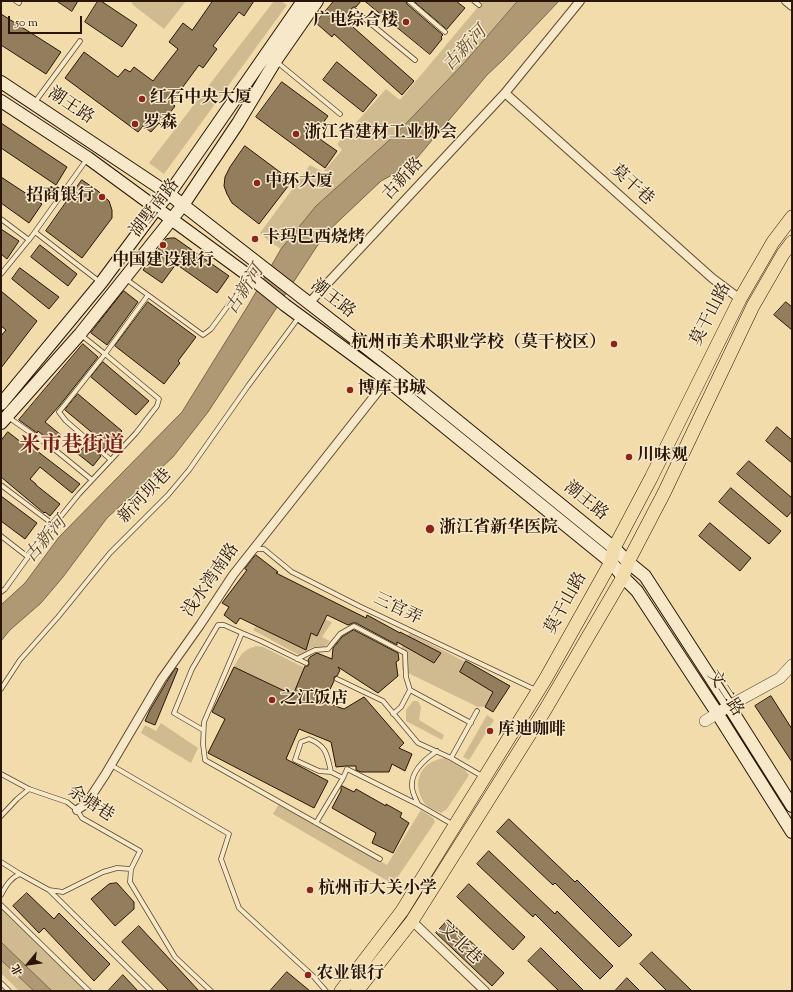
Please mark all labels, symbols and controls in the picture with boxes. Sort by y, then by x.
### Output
scale bar [10,8,84,34]
place label: 广电综合楼 [313,12,398,32]
text: 50 m [15,14,38,32]
marker: 广电综合楼 [401,17,411,27]
water label: 古新河 [439,23,493,77]
street label: 潮王路 [43,84,97,130]
place label: 红石中央大厦 [150,89,252,109]
marker: 红石中央大厦 [137,94,147,104]
place label: 罗森 [143,114,177,134]
marker: 罗森 [130,119,140,129]
place label: 浙江省建材工业协会 [304,124,457,144]
marker: 浙江省建材工业协会 [291,129,301,139]
street label: 古新路 [379,154,429,206]
street label: 莫干巷 [605,161,657,211]
place label: 中环大厦 [265,173,333,193]
street label: 湖墅南路 [127,176,185,242]
marker: 中环大厦 [252,178,262,188]
place label: 招商银行 [26,187,94,207]
marker: 招商银行 [97,192,107,202]
place label: 卡玛巴西烧烤 [263,229,365,249]
marker: 卡玛巴西烧烤 [250,234,260,244]
marker: 中国建设银行 [158,240,168,250]
place label: 中国建设银行 [112,252,214,272]
water label: 古新河 [222,262,270,320]
street label: 潮王路 [306,276,358,324]
street label: 莫干山路 [687,280,737,350]
place label: 杭州市美术职业学校（莫干校区） [351,334,606,354]
marker: 杭州市美术职业学校（莫干校区） [609,339,619,349]
place label: 博库书城 [358,380,426,400]
marker: 博库书城 [345,385,355,395]
district label: 米市巷街道 [20,434,124,460]
place label: 川味观 [637,447,688,467]
marker: 川味观 [624,452,634,462]
street label: 新河坝巷 [115,465,177,529]
street label: 潮王路 [559,478,611,526]
water label: 古新河 [21,514,73,568]
place label: 浙江省新华医院 [439,519,558,539]
marker: 浙江省新华医院 [424,523,436,535]
street label: 浅水湾南路 [179,540,245,622]
street label: 莫干山路 [542,569,592,639]
street label: 三官弄 [370,590,424,630]
street label: 文二路 [702,667,746,721]
place label: 之江饭店 [280,690,348,710]
marker: 之江饭店 [267,695,277,705]
place label: 库迪咖啡 [498,721,566,741]
marker: 库迪咖啡 [485,726,495,736]
street label: 余塘巷 [63,783,117,827]
place label: 杭州市大关小学 [318,880,437,900]
marker: 杭州市大关小学 [305,885,315,895]
street label: 文北巷 [434,920,484,970]
north arrow [8,944,48,984]
text: 北 [8,961,27,979]
place label: 农业银行 [316,965,384,985]
marker: 农业银行 [303,970,313,980]

